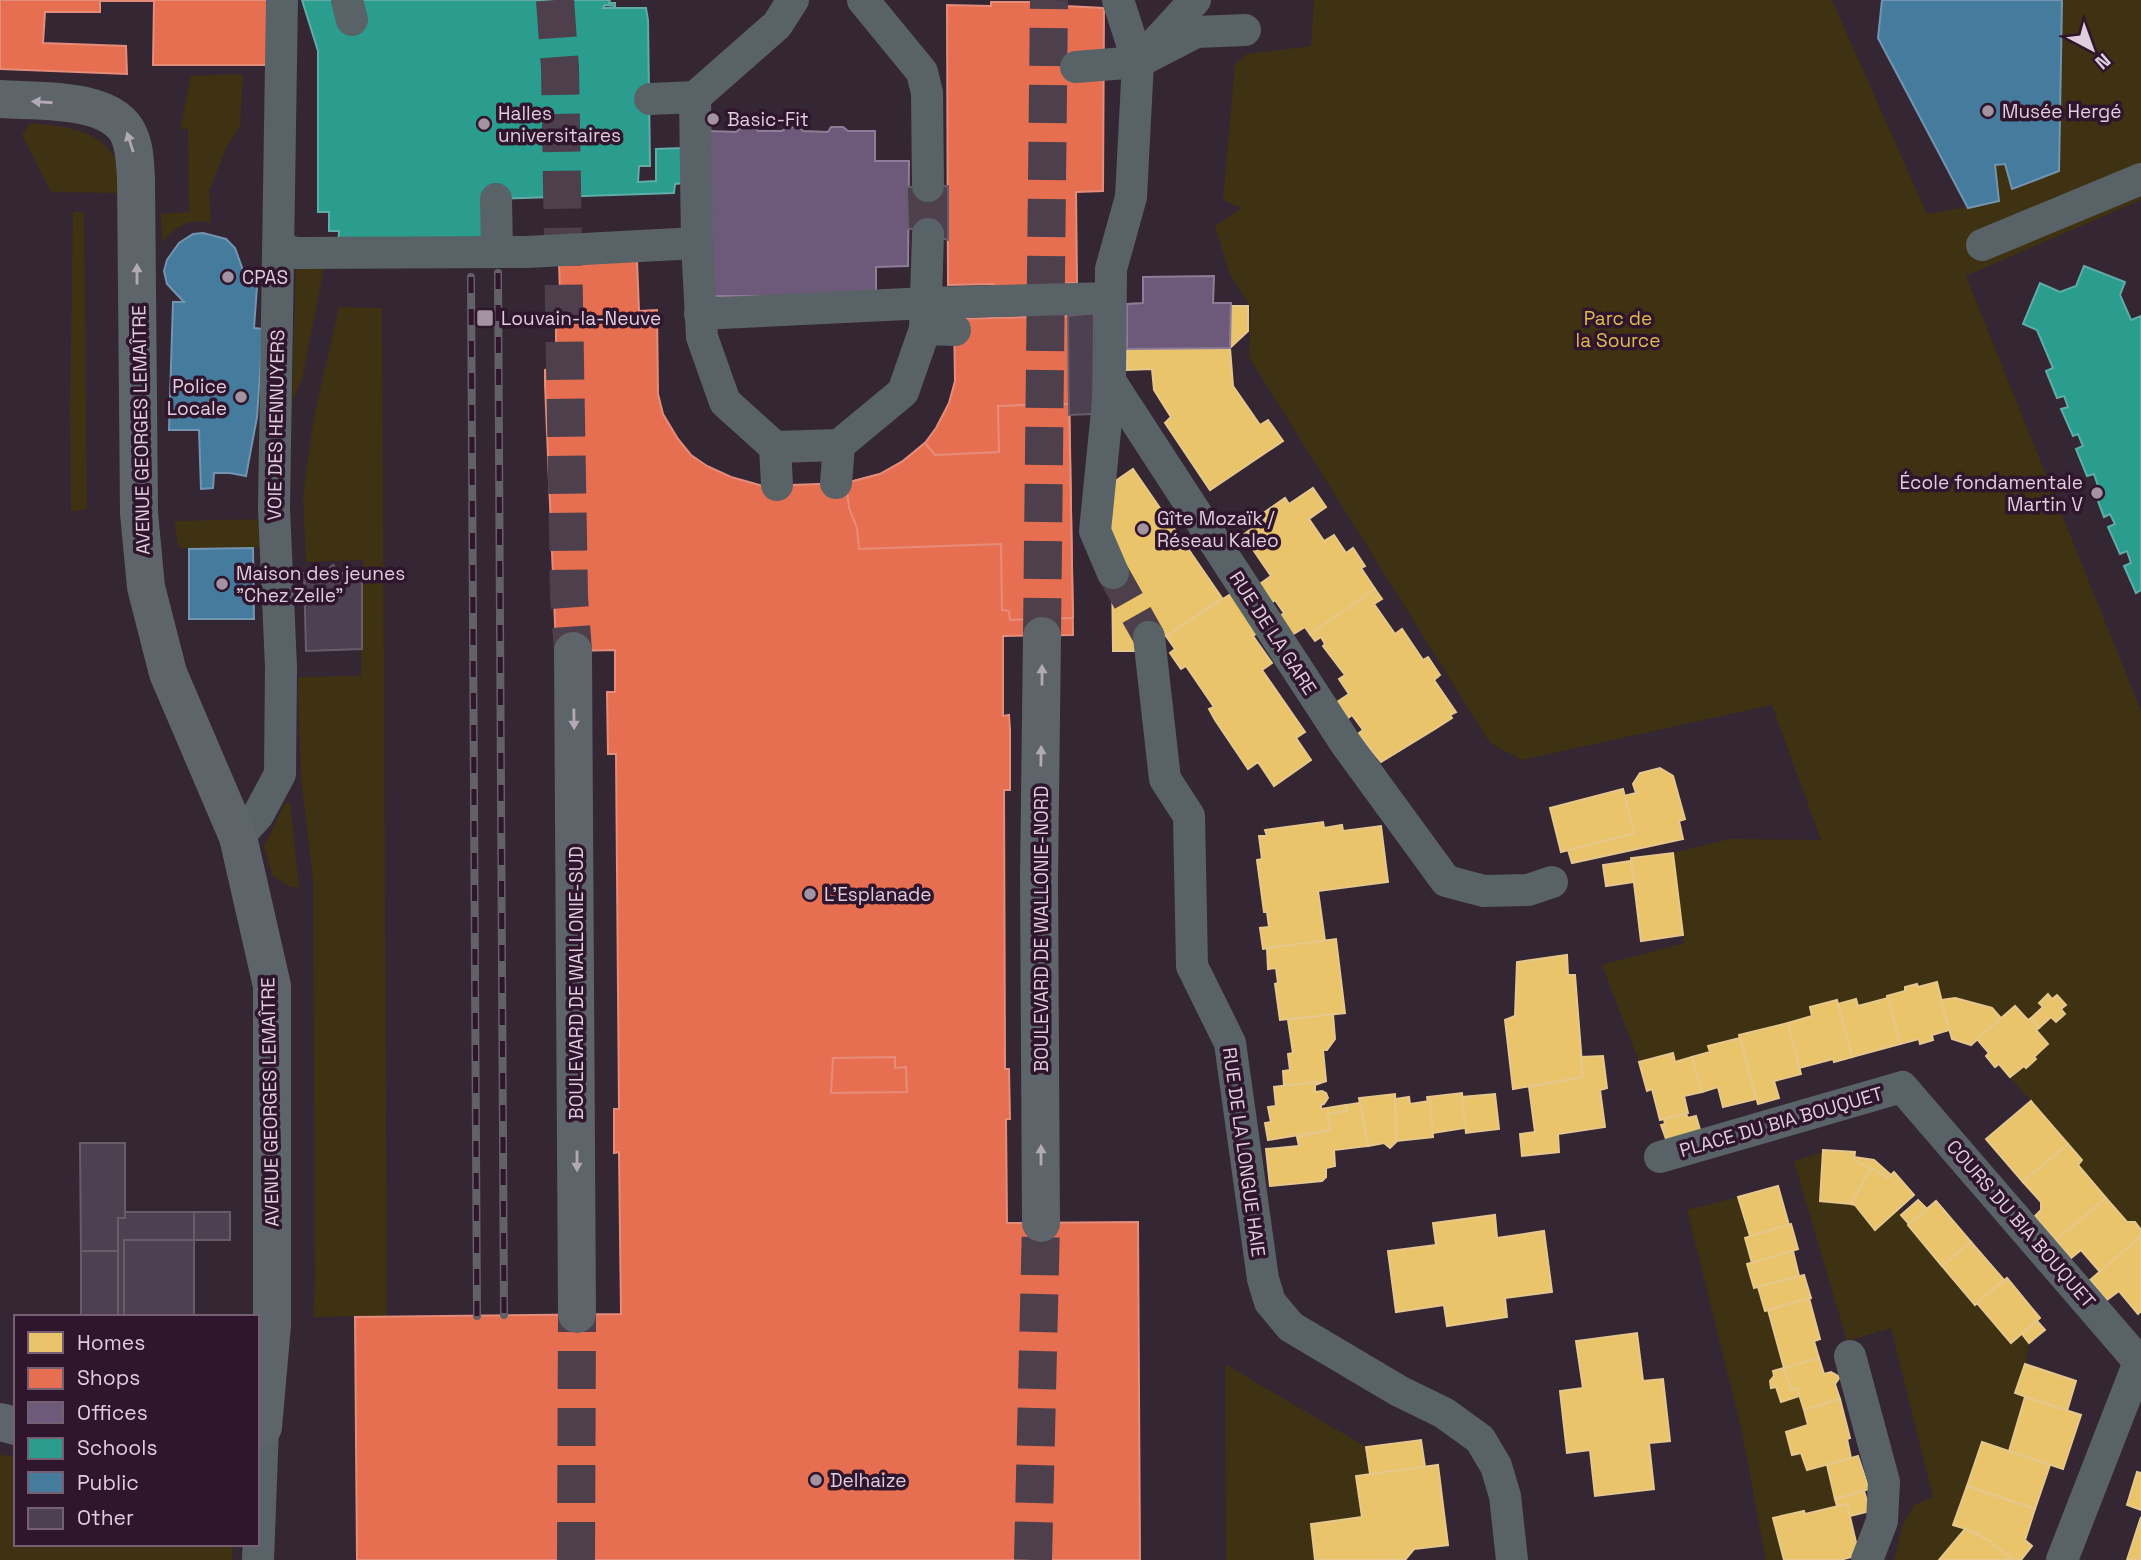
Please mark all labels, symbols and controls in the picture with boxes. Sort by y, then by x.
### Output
north arrow [2057,14,2127,84]
text: N [2090,48,2116,75]
one-way arrow [31,96,53,107]
place label: Musée Hergé [2002,99,2121,124]
place label: Halles universitaires [498,101,621,148]
marker: Musée Hergé [1980,103,1996,119]
place label: Basic-Fit [727,107,809,132]
marker: Basic-Fit [705,111,721,127]
marker: Halles universitaires [476,116,492,132]
one-way arrow [124,131,135,152]
one-way arrow [131,263,143,285]
place label: CPAS [242,265,288,290]
marker: CPAS [220,269,236,285]
street label: AVENUE GEORGES LEMAÎTRE [126,305,156,555]
place label: Louvain-la-Neuve [501,306,661,331]
park label: Parc de la Source [1576,306,1660,353]
marker: Louvain-la-Neuve [475,308,495,328]
street label: VOIE DES HENNUYERS [262,329,290,521]
place label: Police Locale [167,374,227,421]
marker: Police Locale [233,389,249,405]
place label: École fondamentale Martin V [1899,470,2083,517]
marker: École fondamentale Martin V [2089,485,2105,501]
place label: Gîte Mozaïk / Réseau Kaleo [1157,506,1279,553]
marker: Gîte Mozaïk / Réseau Kaleo [1135,521,1151,537]
place label: Maison des jeunes "Chez Zelle" [236,561,405,608]
street label: RUE DE LA GARE [1224,566,1322,700]
marker: Maison des jeunes "Chez Zelle" [214,576,230,592]
one-way arrow [1036,664,1048,686]
one-way arrow [568,708,580,730]
one-way arrow [1035,744,1047,766]
street label: BOULEVARD DE WALLONIE-NORD [1029,786,1054,1072]
street label: BOULEVARD DE WALLONIE-SUD [564,846,589,1120]
place label: L'Esplanade [824,882,931,907]
marker: L'Esplanade [802,886,818,902]
street label: AVENUE GEORGES LEMAÎTRE [255,977,285,1227]
street label: RUE DE LA LONGUE HAIE [1217,1046,1271,1258]
street label: PLACE DU BIA BOUQUET [1676,1081,1886,1163]
street label: COURS DU BIA BOUQUET [1941,1135,2101,1313]
one-way arrow [1035,1143,1047,1165]
one-way arrow [571,1151,583,1173]
legend [14,1315,259,1546]
text: Homes [77,1329,145,1356]
text: Shops [77,1364,140,1391]
text: Offices [77,1399,148,1426]
text: Schools [77,1434,157,1461]
place label: Delhaize [830,1468,907,1493]
text: Public [77,1469,139,1496]
marker: Delhaize [808,1472,824,1488]
text: Other [77,1504,134,1531]

